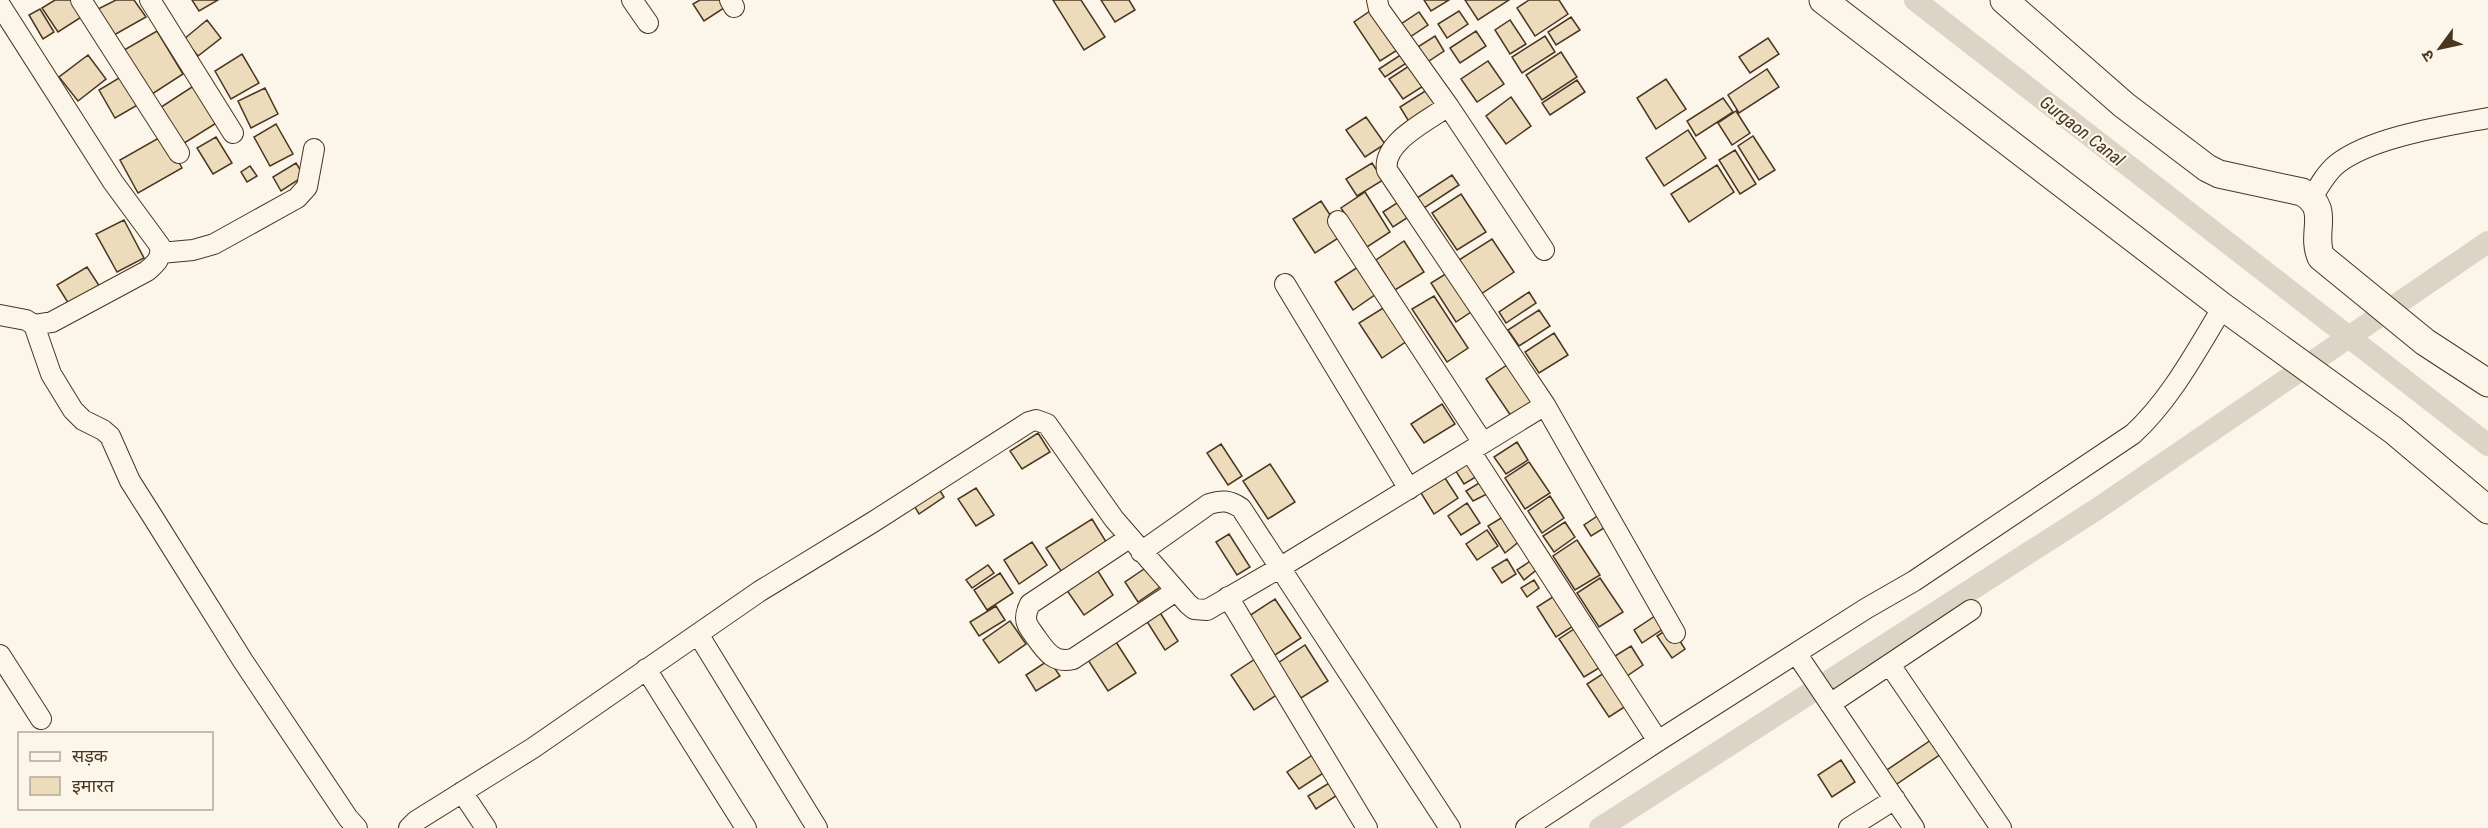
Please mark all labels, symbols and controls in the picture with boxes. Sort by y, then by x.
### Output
north arrow [2410,18,2470,78]
text: उ [2417,46,2438,65]
water label: Gurgaon Canal [2036,91,2129,171]
legend [18,732,213,810]
text: सड़क [72,745,109,766]
text: इमारत [72,775,115,796]

